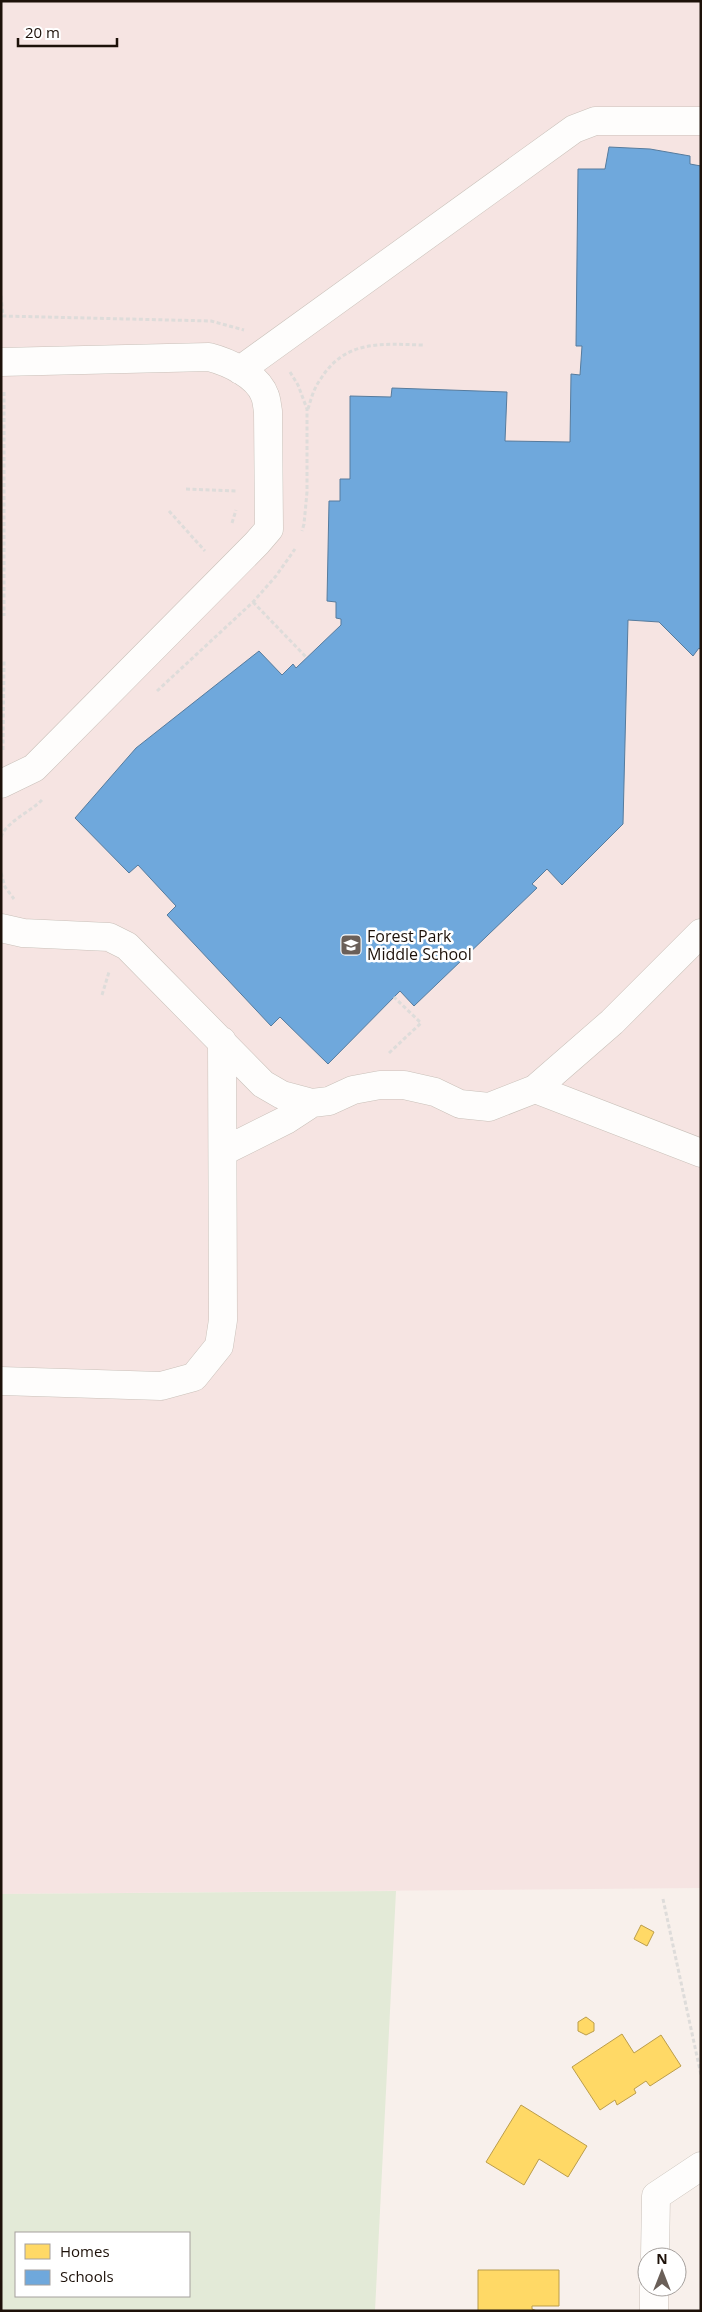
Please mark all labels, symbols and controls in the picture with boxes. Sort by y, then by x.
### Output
scale bar [18,15,116,47]
text: 20 m [25,22,60,42]
place label: Forest Park Middle School [367,925,472,965]
school or university icon: Forest Park Middle School [339,933,363,957]
legend [15,2232,190,2297]
text: Homes [60,2241,110,2261]
north arrow [637,2247,687,2297]
text: N [656,2249,668,2268]
text: Schools [60,2266,114,2286]

